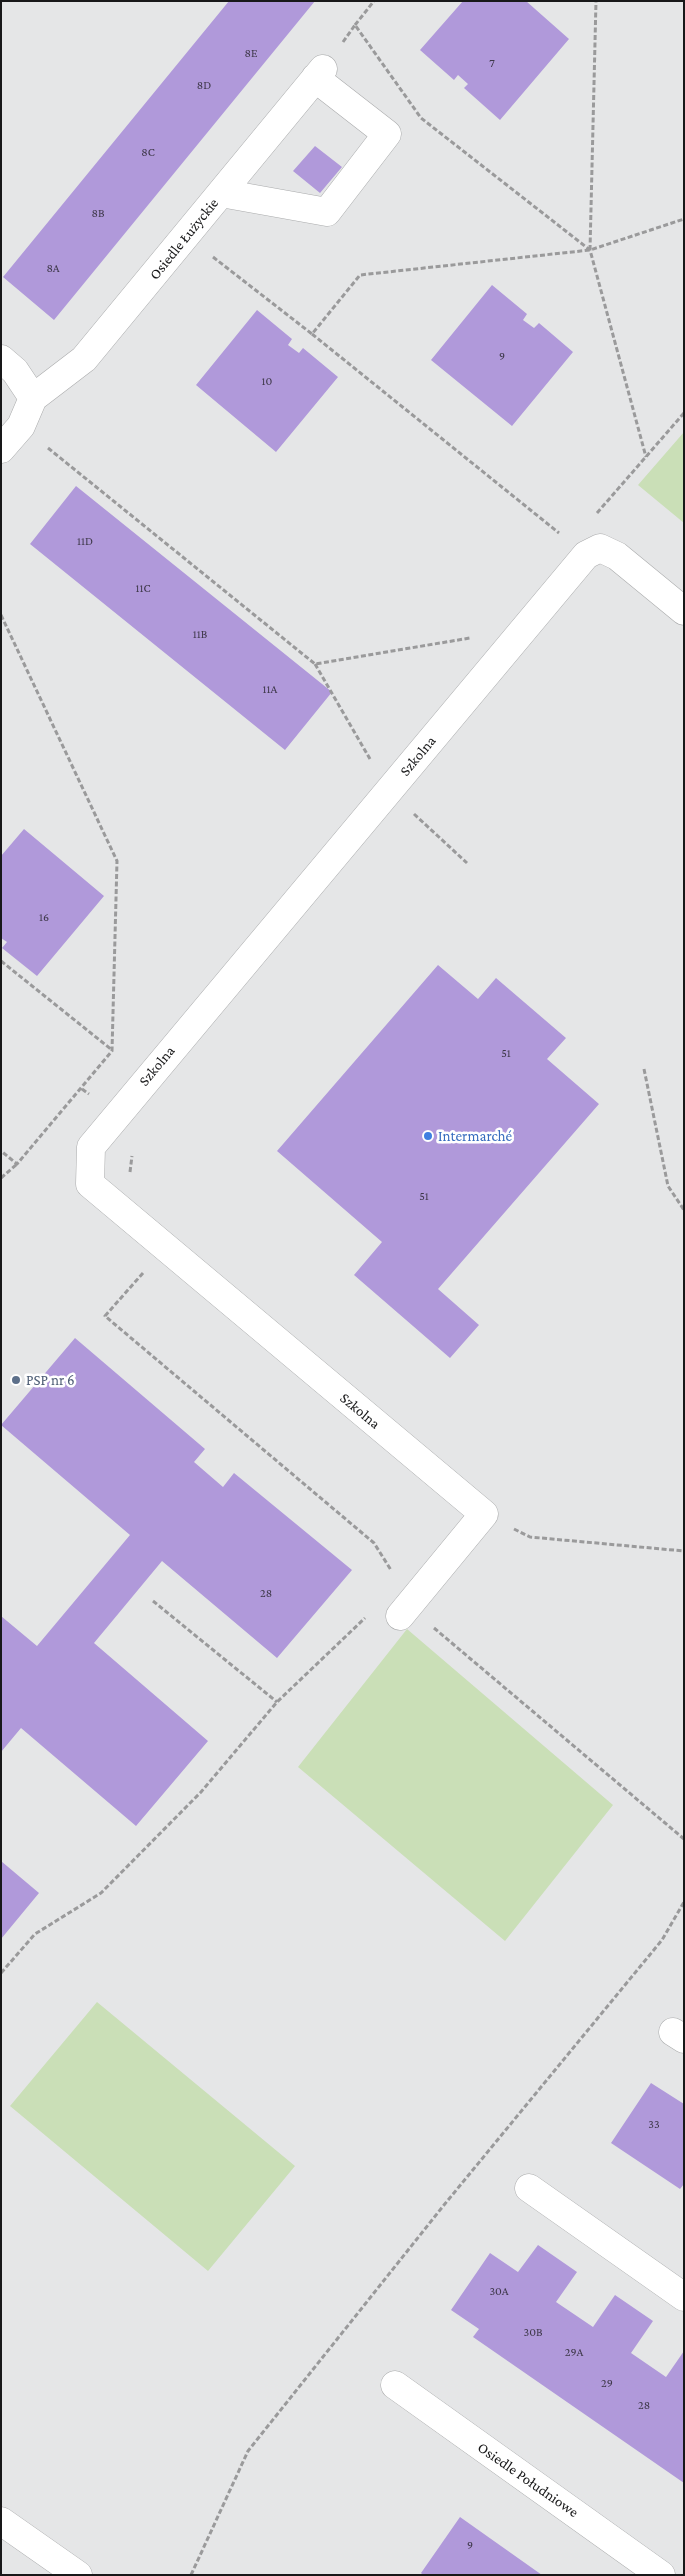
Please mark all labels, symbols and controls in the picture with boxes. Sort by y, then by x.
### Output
house number: 8E [245,46,257,60]
house number: 7 [489,56,495,70]
house number: 8D [197,78,211,92]
house number: 8C [141,145,155,159]
street label: Osiedle Łużyckie [146,195,222,283]
house number: 8B [91,206,105,220]
house number: 8A [46,261,60,275]
house number: 9 [499,349,505,363]
house number: 10 [262,374,272,388]
house number: 11D [77,534,93,548]
house number: 11C [135,581,151,595]
house number: 11B [193,627,207,641]
house number: 11A [263,682,277,696]
street label: Szkolna [396,732,440,780]
house number: 16 [39,910,49,924]
street label: Szkolna [135,1042,179,1090]
house number: 51 [501,1046,511,1060]
place label: Intermarché [438,1127,512,1145]
marker: Intermarché [422,1130,434,1142]
house number: 51 [419,1189,429,1203]
place label: PSP nr 6 [26,1371,75,1389]
marker: PSP nr 6 [10,1374,22,1386]
street label: Szkolna [336,1389,384,1433]
house number: 28 [260,1586,272,1600]
house number: 33 [648,2117,660,2131]
house number: 30A [489,2284,509,2298]
house number: 30B [523,2325,543,2339]
house number: 29A [565,2345,583,2359]
house number: 29 [601,2376,613,2390]
house number: 28 [638,2398,650,2412]
street label: Osiedle Południowe [474,2438,582,2522]
house number: 9 [467,2538,473,2552]

